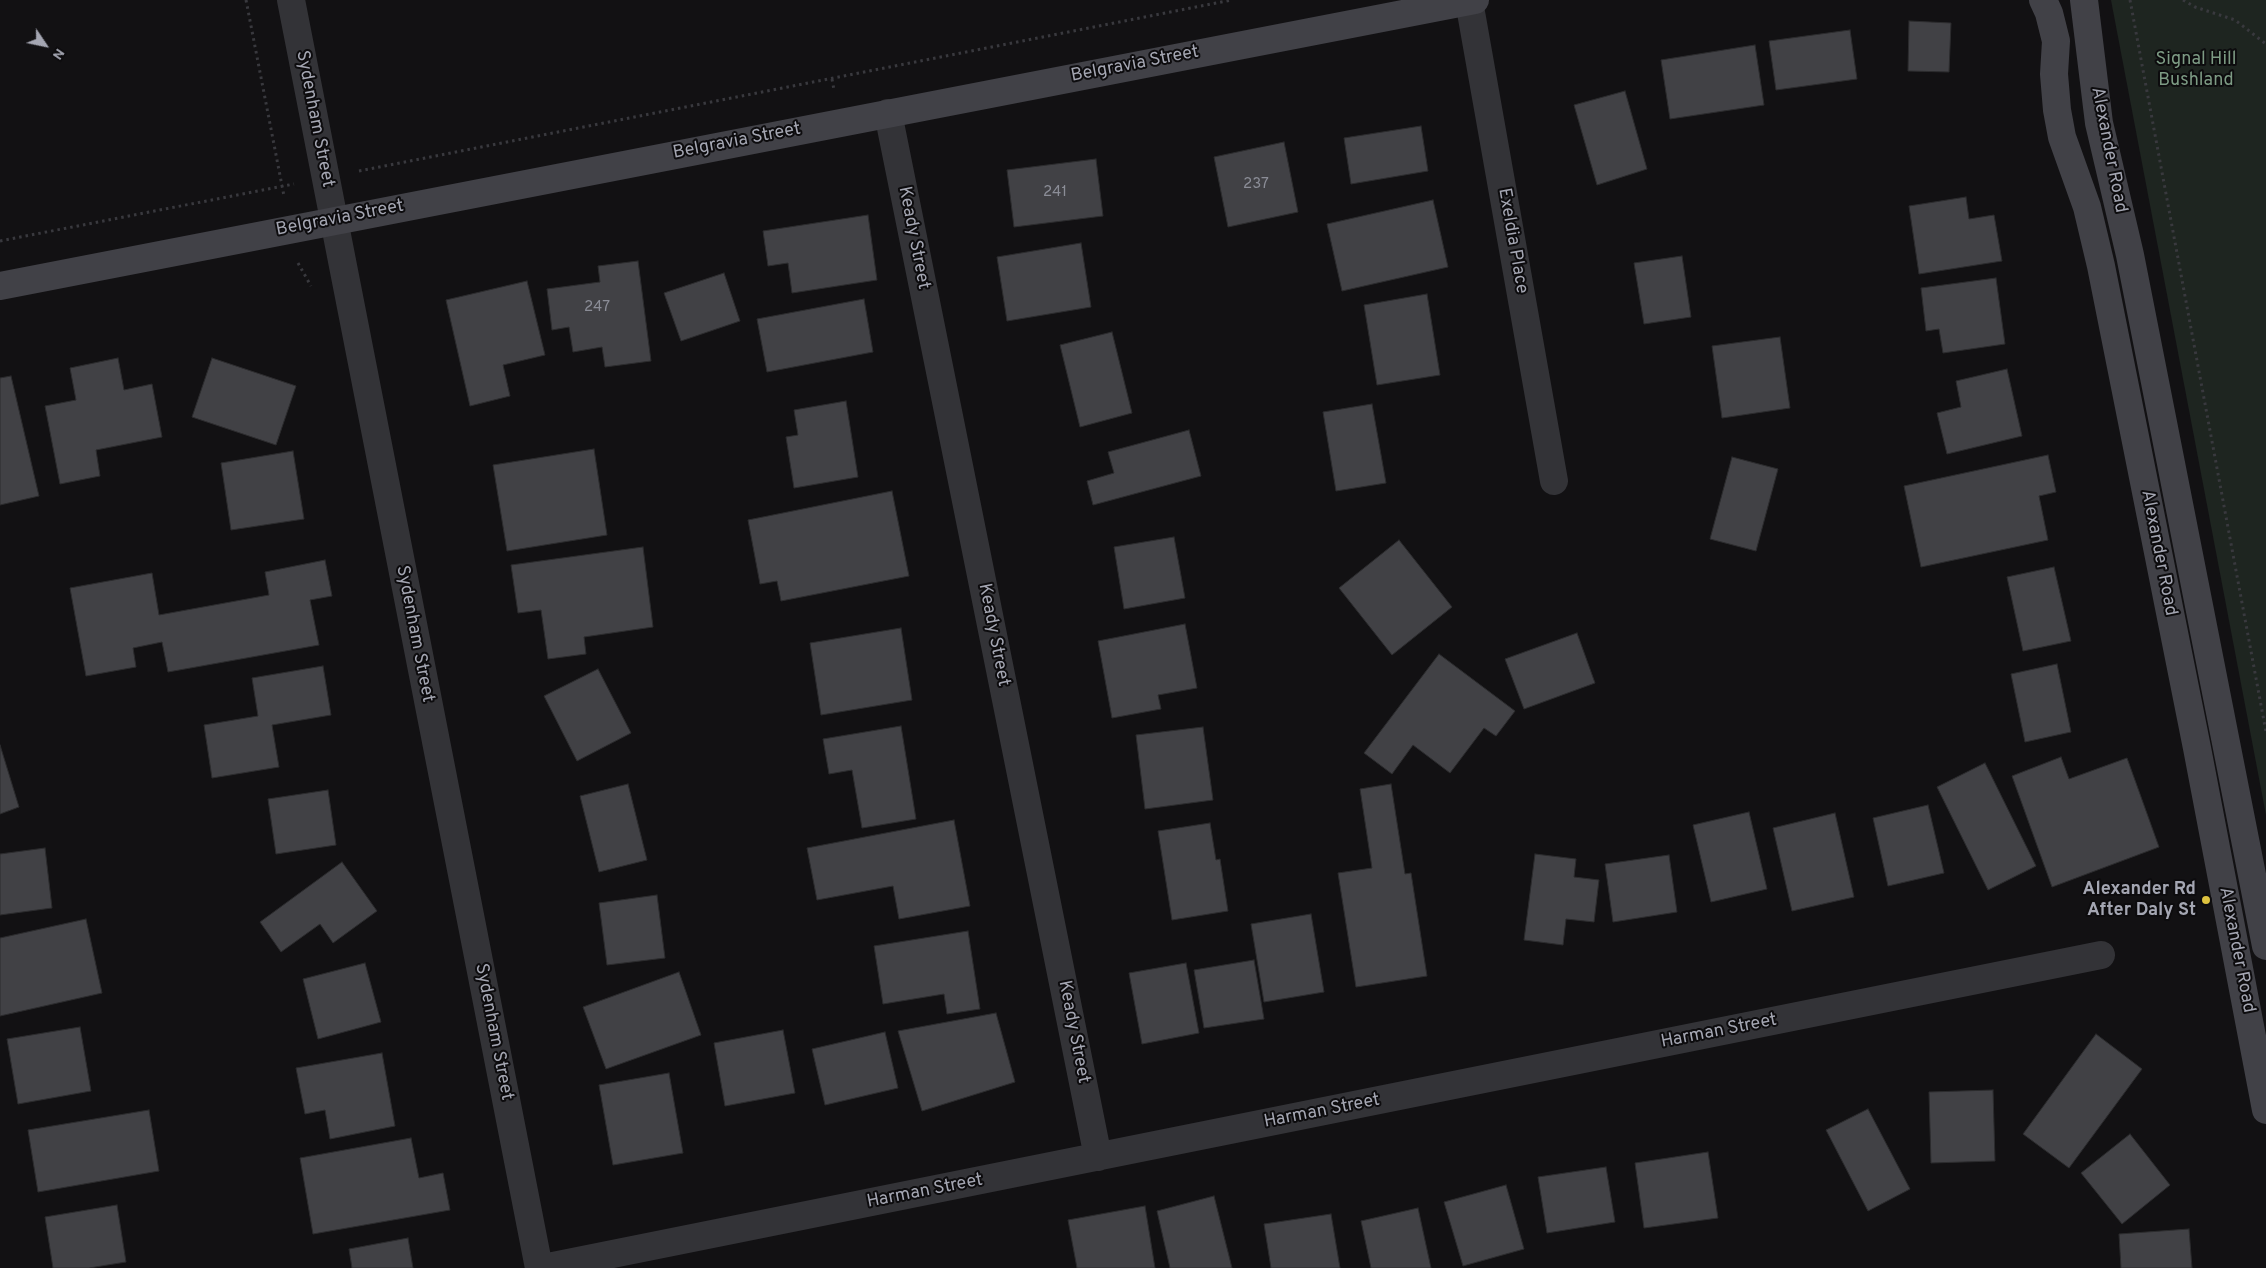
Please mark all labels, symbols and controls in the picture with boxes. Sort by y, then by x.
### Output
north arrow [20,20,70,70]
street label: Belgravia Street [1069,42,1201,88]
text: N [48,45,68,63]
street label: Sydenham Street [290,49,338,189]
park label: Signal Hill Bushland [2156,49,2236,92]
street label: Alexander Road [2085,85,2131,215]
street label: Belgravia Street [671,119,803,165]
house number: 237 [1243,176,1269,194]
house number: 241 [1043,184,1067,202]
street label: Keady Street [892,185,934,291]
street label: Exeldia Place [1492,186,1532,296]
street label: Belgravia Street [274,196,406,242]
house number: 247 [584,299,610,317]
street label: Alexander Road [2135,488,2181,618]
street label: Sydenham Street [390,564,438,704]
street label: Keady Street [972,582,1014,688]
place label: Alexander Rd After Daly St [2083,879,2196,922]
street label: Alexander Road [2213,885,2259,1015]
marker: Alexander Rd After Daly St [2200,894,2212,906]
street label: Sydenham Street [469,962,517,1102]
street label: Keady Street [1052,979,1094,1085]
street label: Harman Street [1659,1010,1779,1054]
street label: Harman Street [1262,1090,1382,1134]
street label: Harman Street [865,1170,985,1214]

